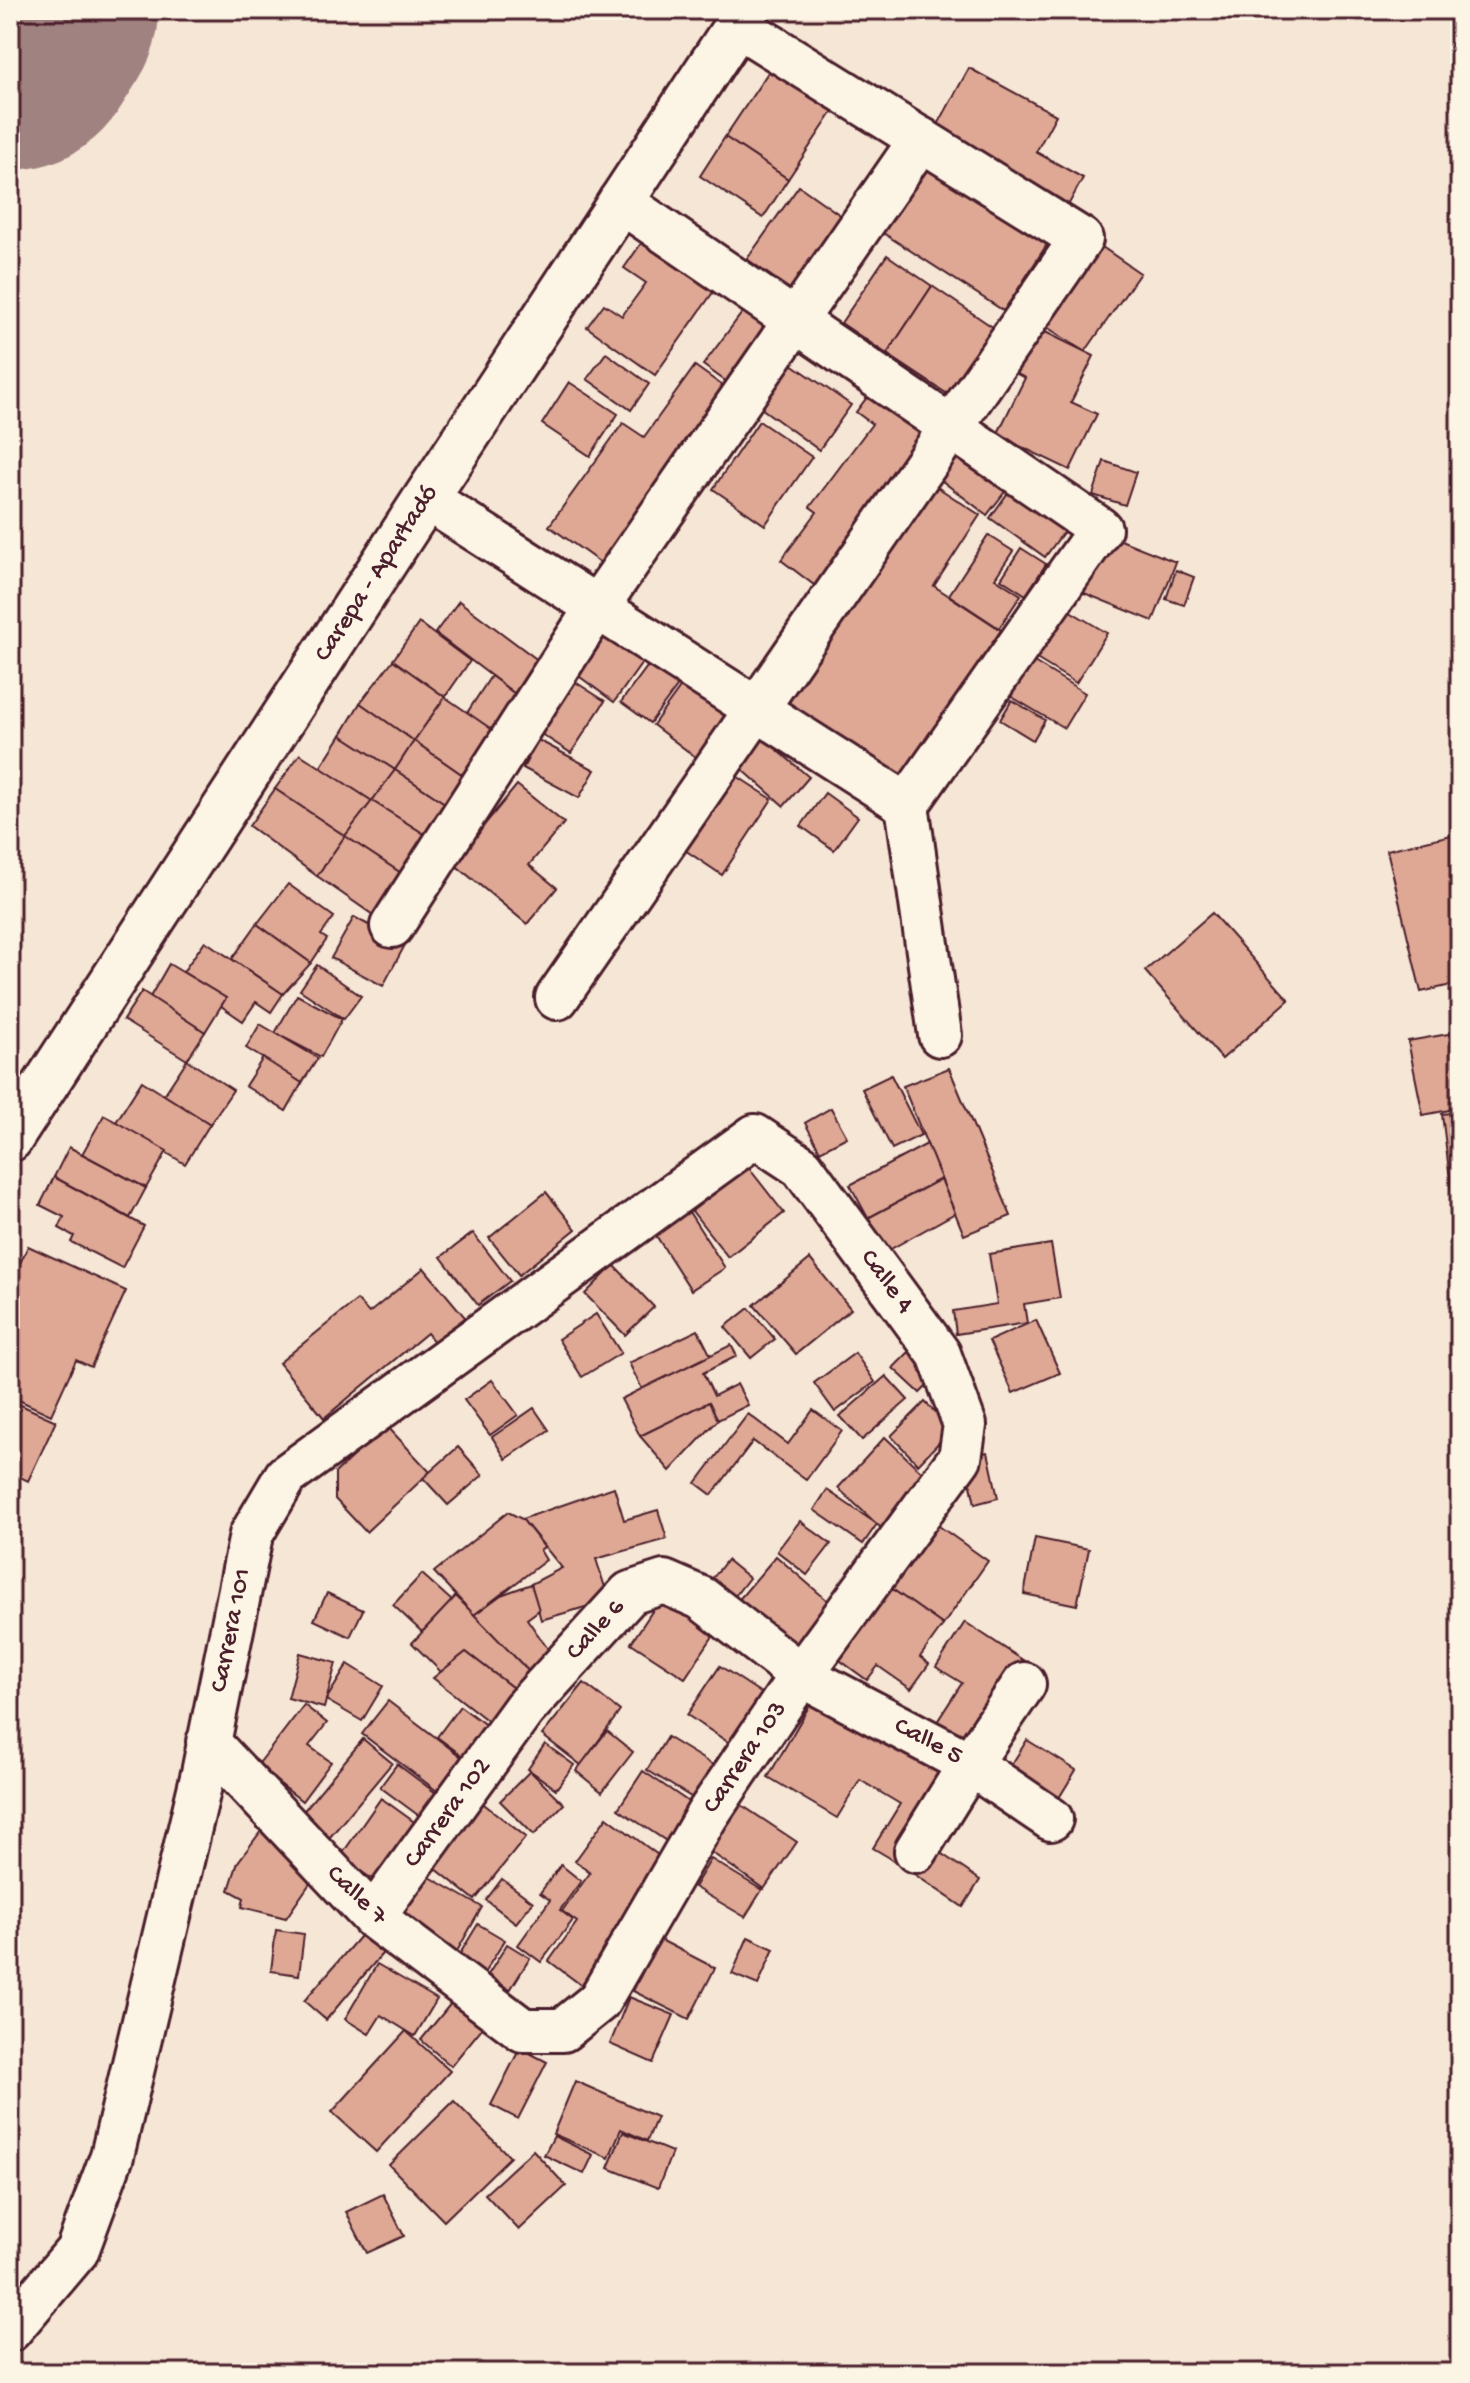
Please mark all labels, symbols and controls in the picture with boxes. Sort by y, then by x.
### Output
street label: Carepa - Apartadó [308,479,446,668]
street label: Calle 4 [852,1244,920,1320]
street label: Carrera 101 [204,1566,259,1695]
street label: Calle 6 [560,1592,633,1667]
street label: Carrera 103 [697,1696,795,1820]
street label: Calle 5 [888,1711,968,1773]
street label: Carrera 102 [398,1752,499,1874]
street label: Calle 7 [319,1859,394,1934]

